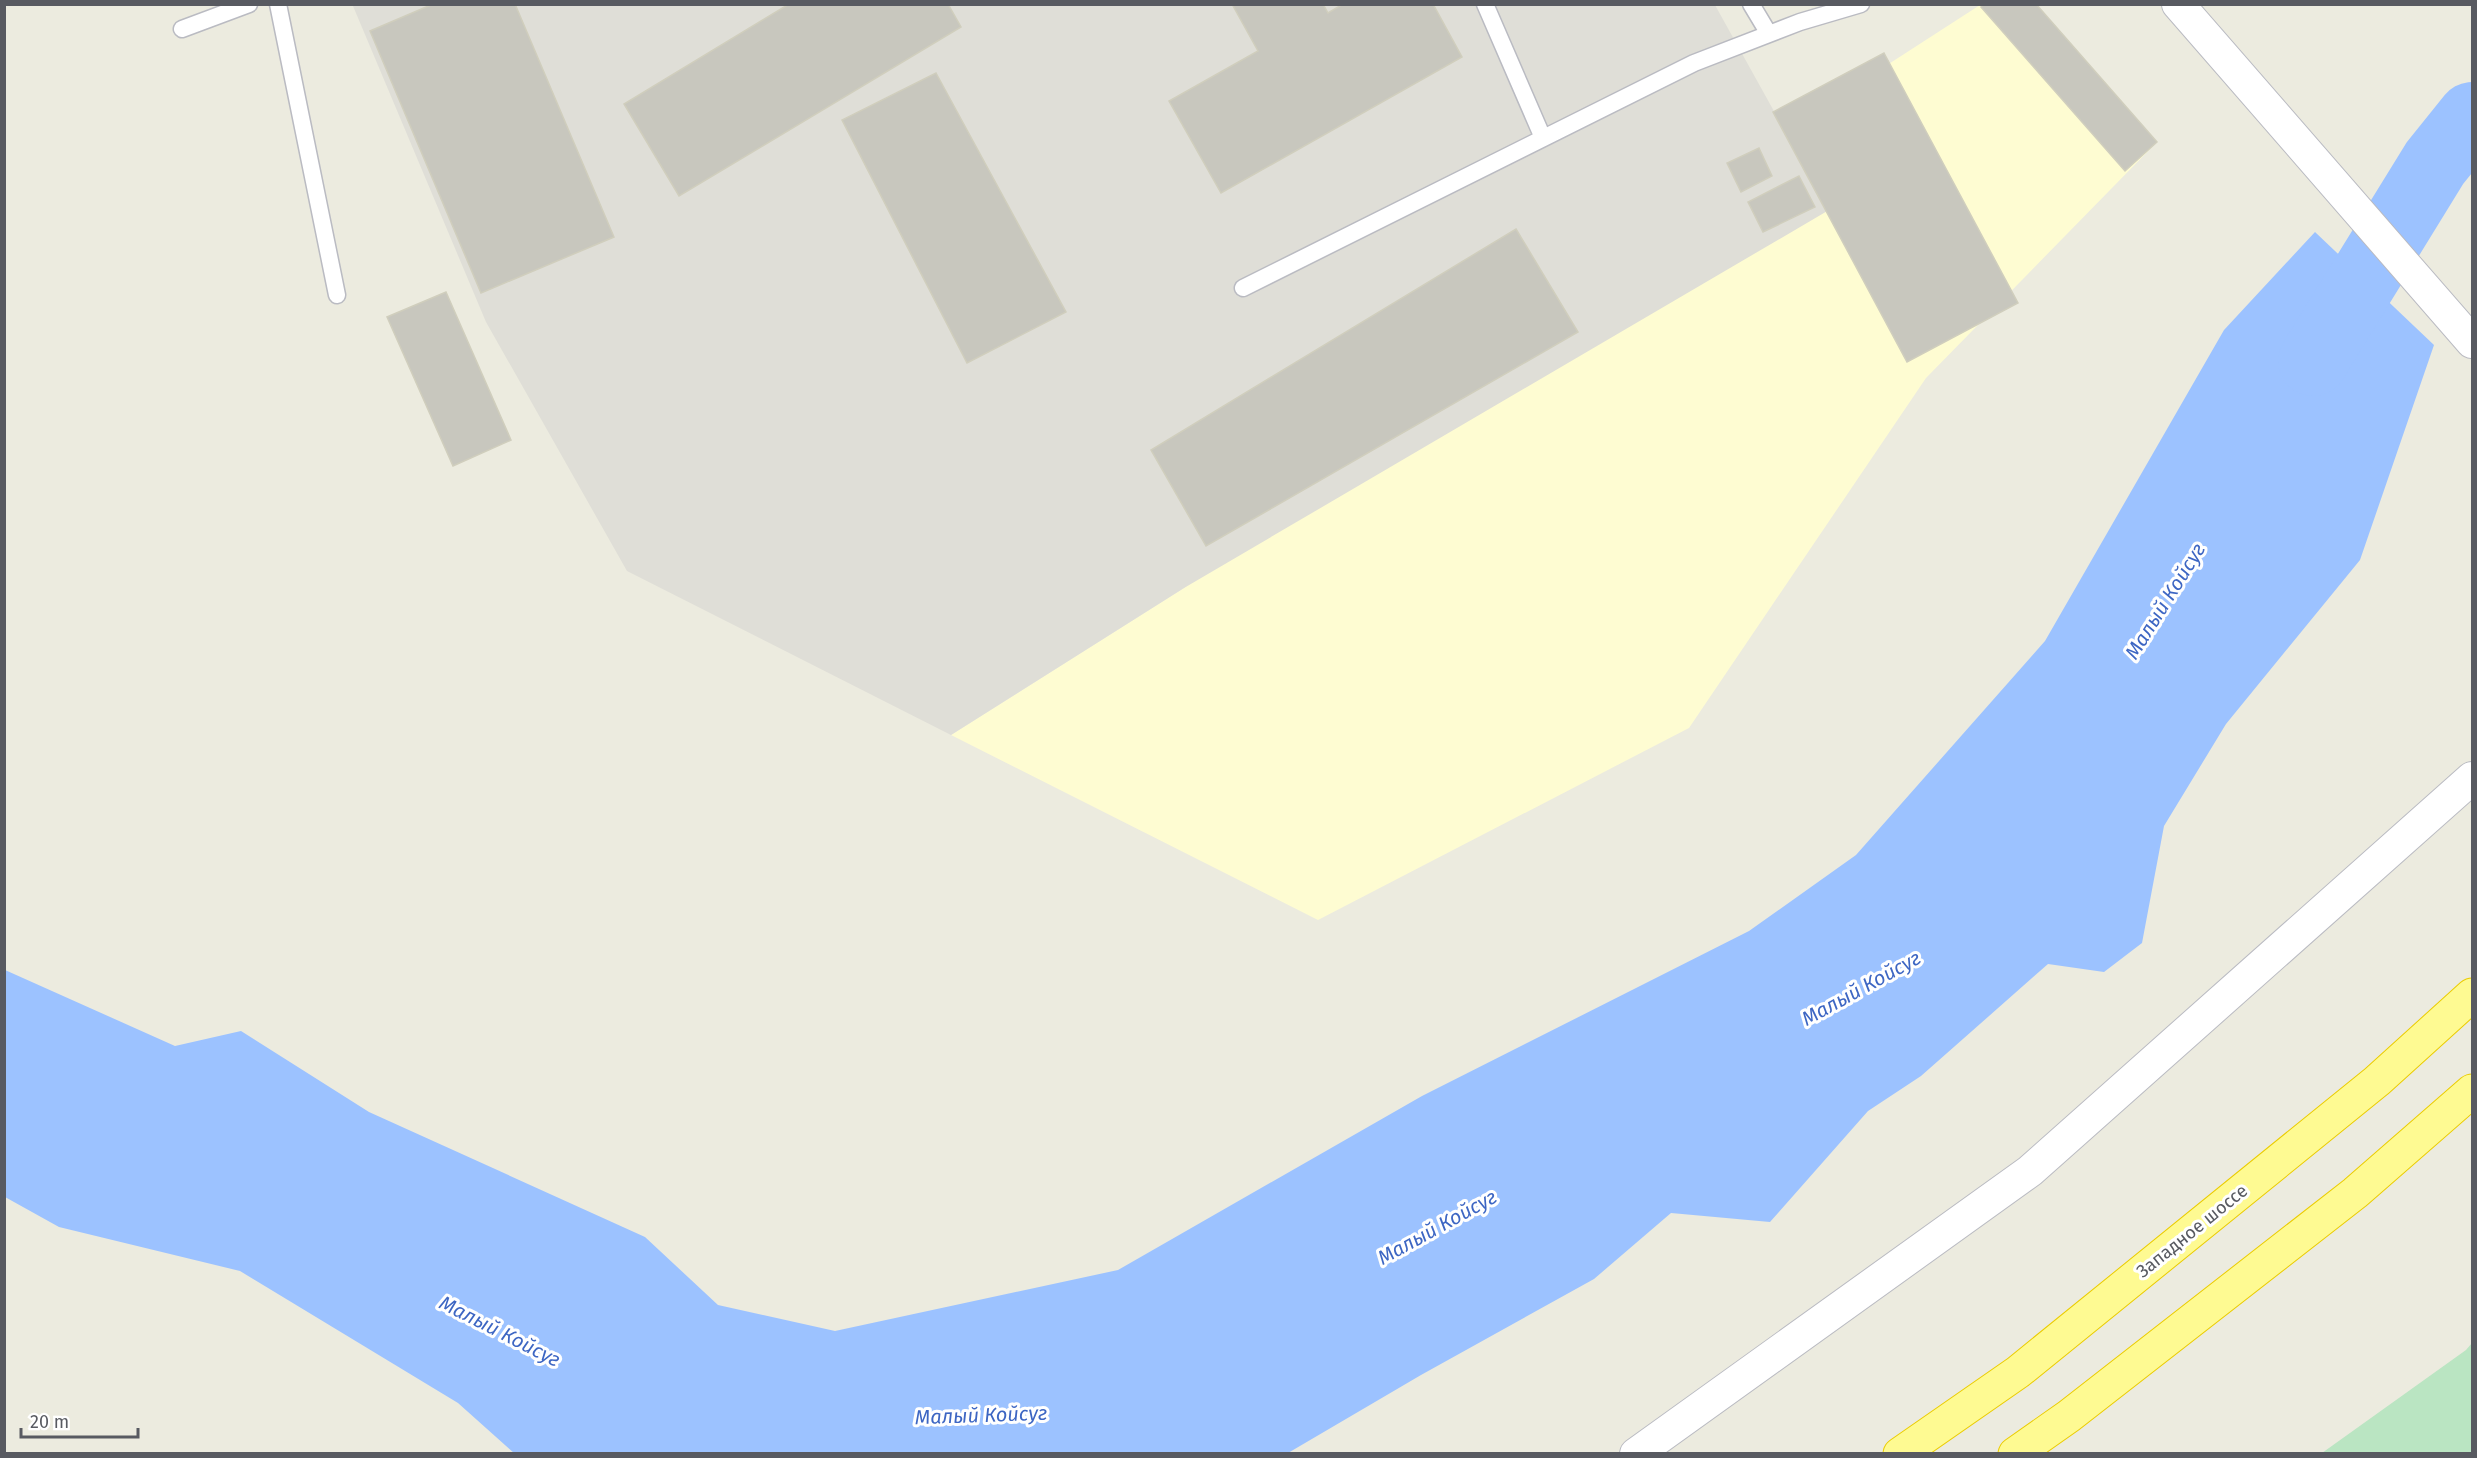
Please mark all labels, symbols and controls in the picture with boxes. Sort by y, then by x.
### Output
water label: Малый Койсуг [2120,539,2210,663]
water label: Малый Койсуг [1797,945,1925,1031]
street label: Западное шоссе [2132,1179,2252,1283]
water label: Малый Койсуг [1373,1184,1501,1270]
water label: Малый Койсуг [436,1290,564,1372]
scale bar [21,1401,138,1439]
water label: Малый Койсуг [914,1401,1048,1429]
text: 20 m [30,1411,69,1433]

